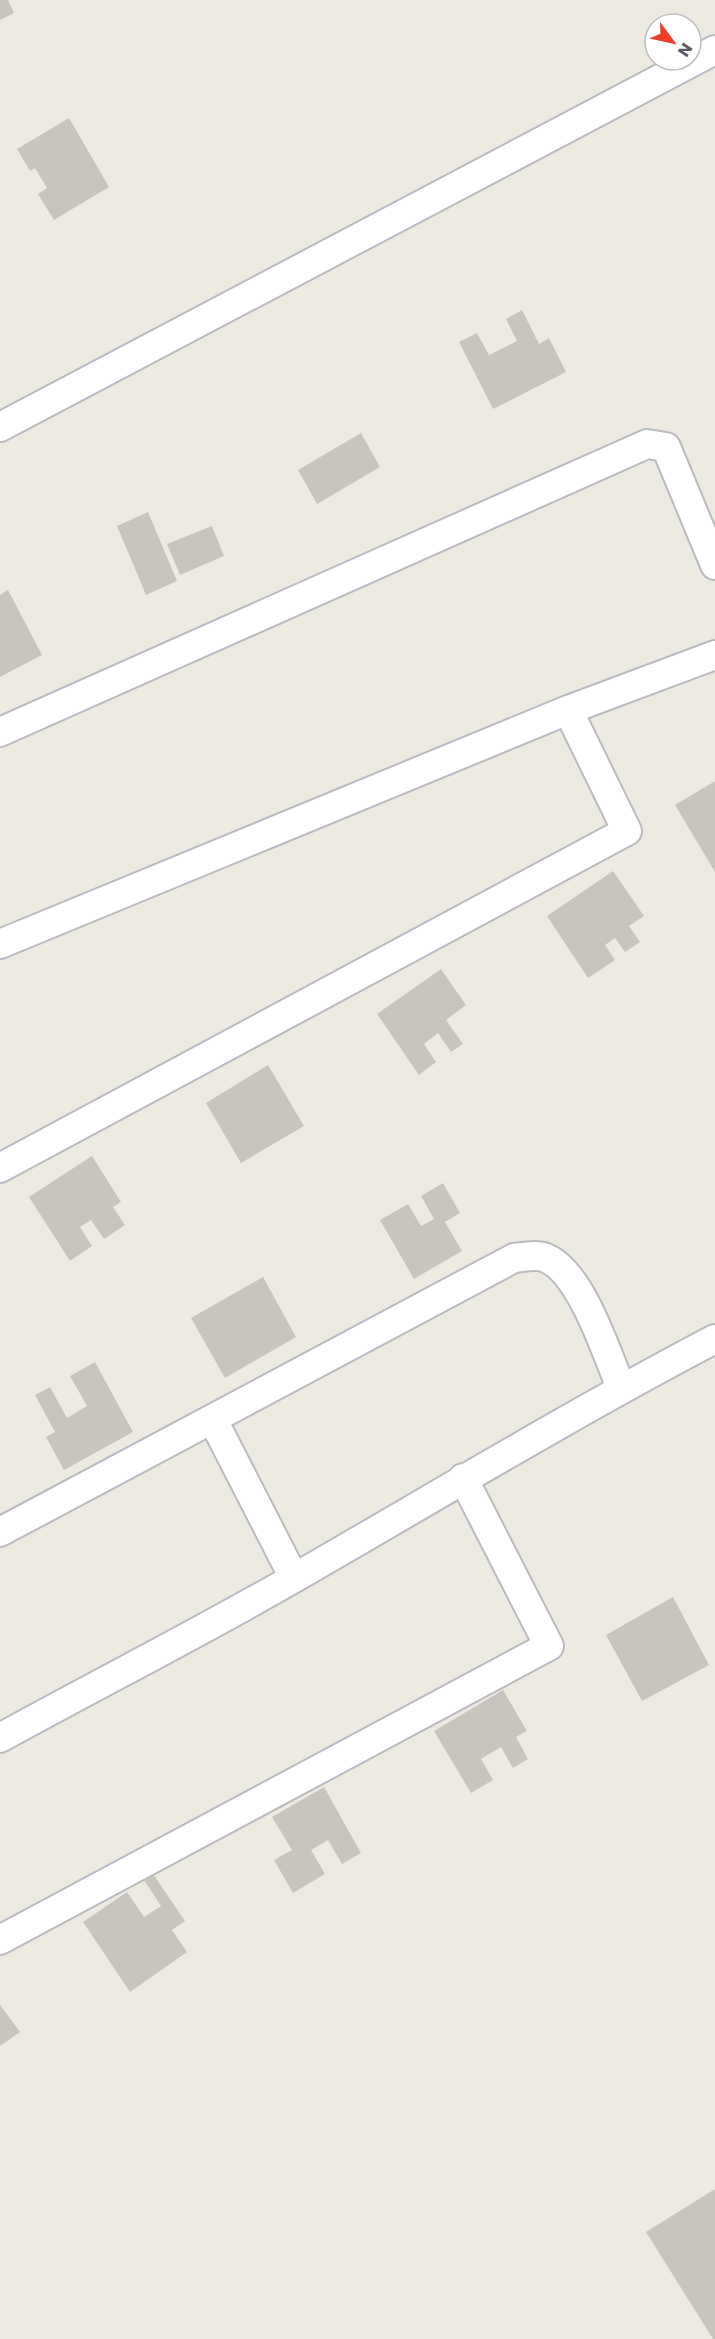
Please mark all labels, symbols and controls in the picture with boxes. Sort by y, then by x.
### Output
north arrow [643,12,703,72]
text: N [672,39,698,61]

